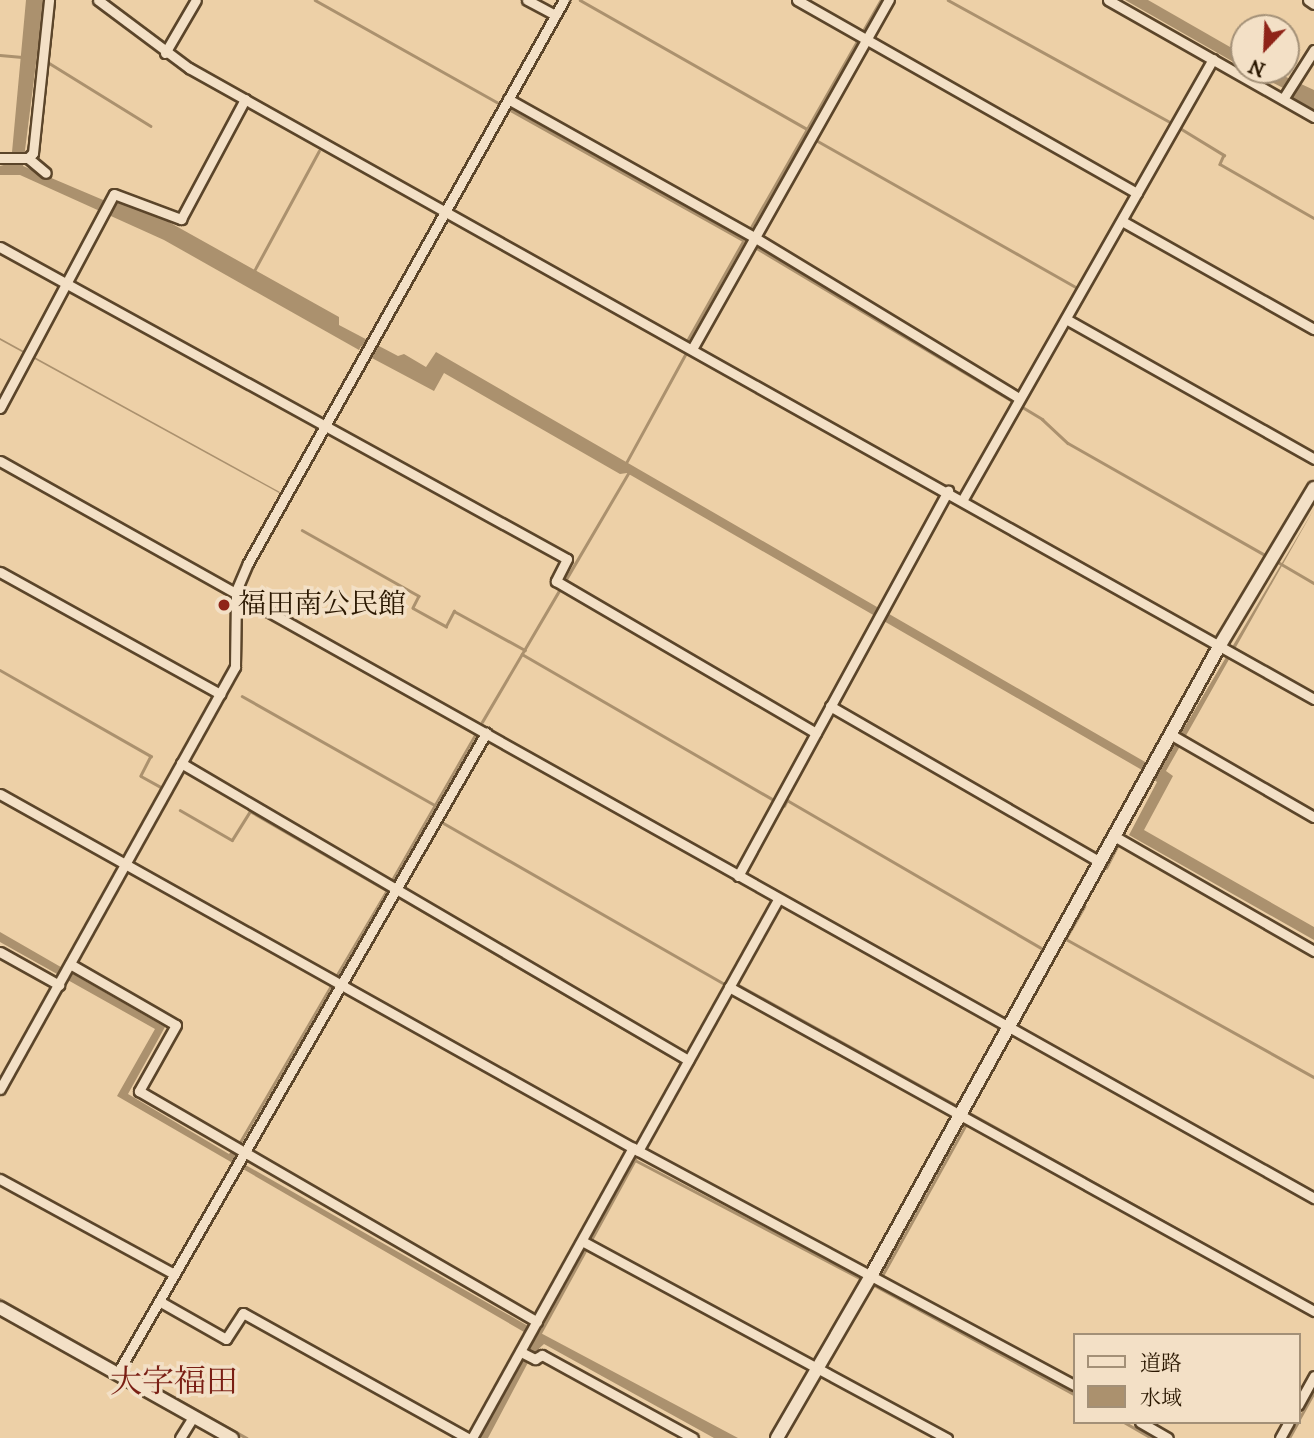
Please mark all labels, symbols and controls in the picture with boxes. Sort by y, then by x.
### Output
north arrow [1230,14,1300,84]
text: N [1246,53,1269,81]
place label: 福田南公民館 [238,588,406,622]
marker: 福田南公民館 [216,597,232,613]
legend [1072,1333,1300,1424]
text: 道路 [1140,1351,1182,1377]
district label: 大字福田 [110,1364,238,1402]
text: 水域 [1140,1386,1182,1412]

